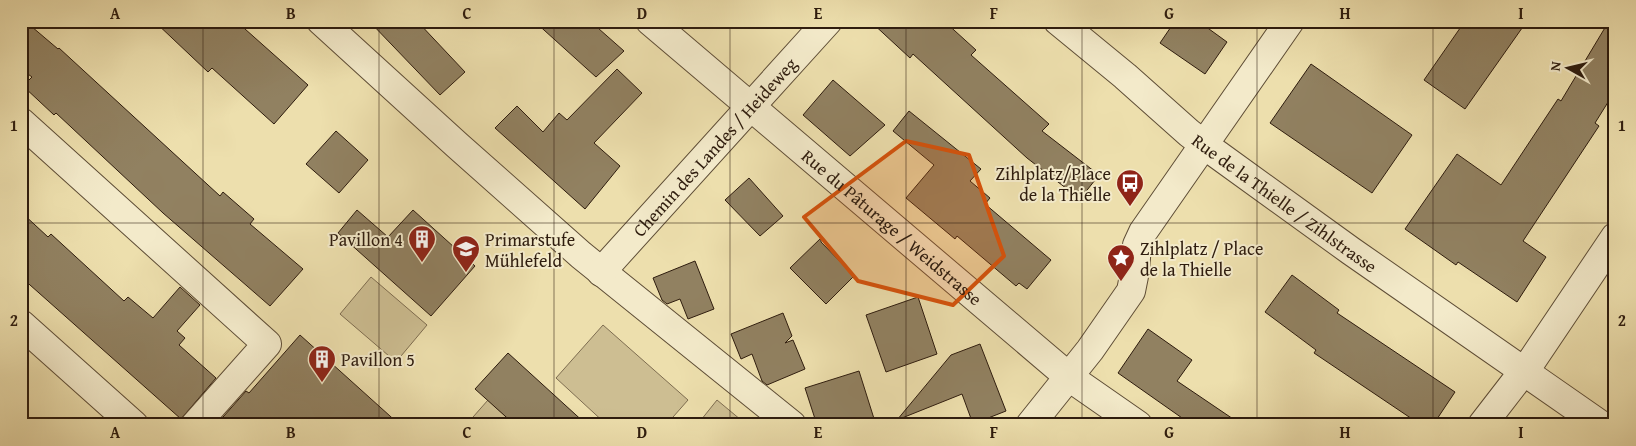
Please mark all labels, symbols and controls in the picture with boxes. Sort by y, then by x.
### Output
text: A [110,1,121,25]
text: B [286,1,296,25]
text: C [462,1,472,25]
text: D [637,1,647,25]
text: E [814,1,823,25]
text: F [990,1,998,25]
text: G [1164,1,1174,25]
text: H [1339,1,1351,25]
text: I [1518,1,1524,25]
north arrow [1544,42,1594,92]
street label: Chemin des Landes / Heideweg [626,51,803,242]
text: N [1545,60,1566,72]
text: 1 [10,113,18,137]
text: 1 [1618,113,1626,137]
street label: Rue de la Thielle / Zihlstrasse [1187,127,1383,279]
street label: Rue du Pâturage / Weidstrasse [796,142,989,312]
place label: Zihlplatz/Place de la Thielle [996,160,1111,208]
bus stop icon: Zihlplatz/Place de la Thielle [1115,168,1145,207]
building icon: Pavillon 4 [407,224,437,263]
place label: Pavillon 4 [329,226,403,253]
place label: Primarstufe Mühlefeld [485,226,575,274]
school or university icon: Primarstufe Mühlefeld [451,234,481,273]
place label: Zihlplatz / Place de la Thielle [1140,235,1263,283]
place icon: Zihlplatz / Place de la Thielle [1106,243,1136,282]
text: 2 [10,308,18,332]
text: 2 [1618,308,1626,332]
building icon: Pavillon 5 [307,344,337,383]
place label: Pavillon 5 [341,346,415,373]
text: A [110,420,121,444]
text: B [286,420,296,444]
text: C [462,420,472,444]
text: D [637,420,647,444]
text: E [814,420,823,444]
text: F [990,420,998,444]
text: G [1164,420,1174,444]
text: H [1339,420,1351,444]
text: I [1518,420,1524,444]

